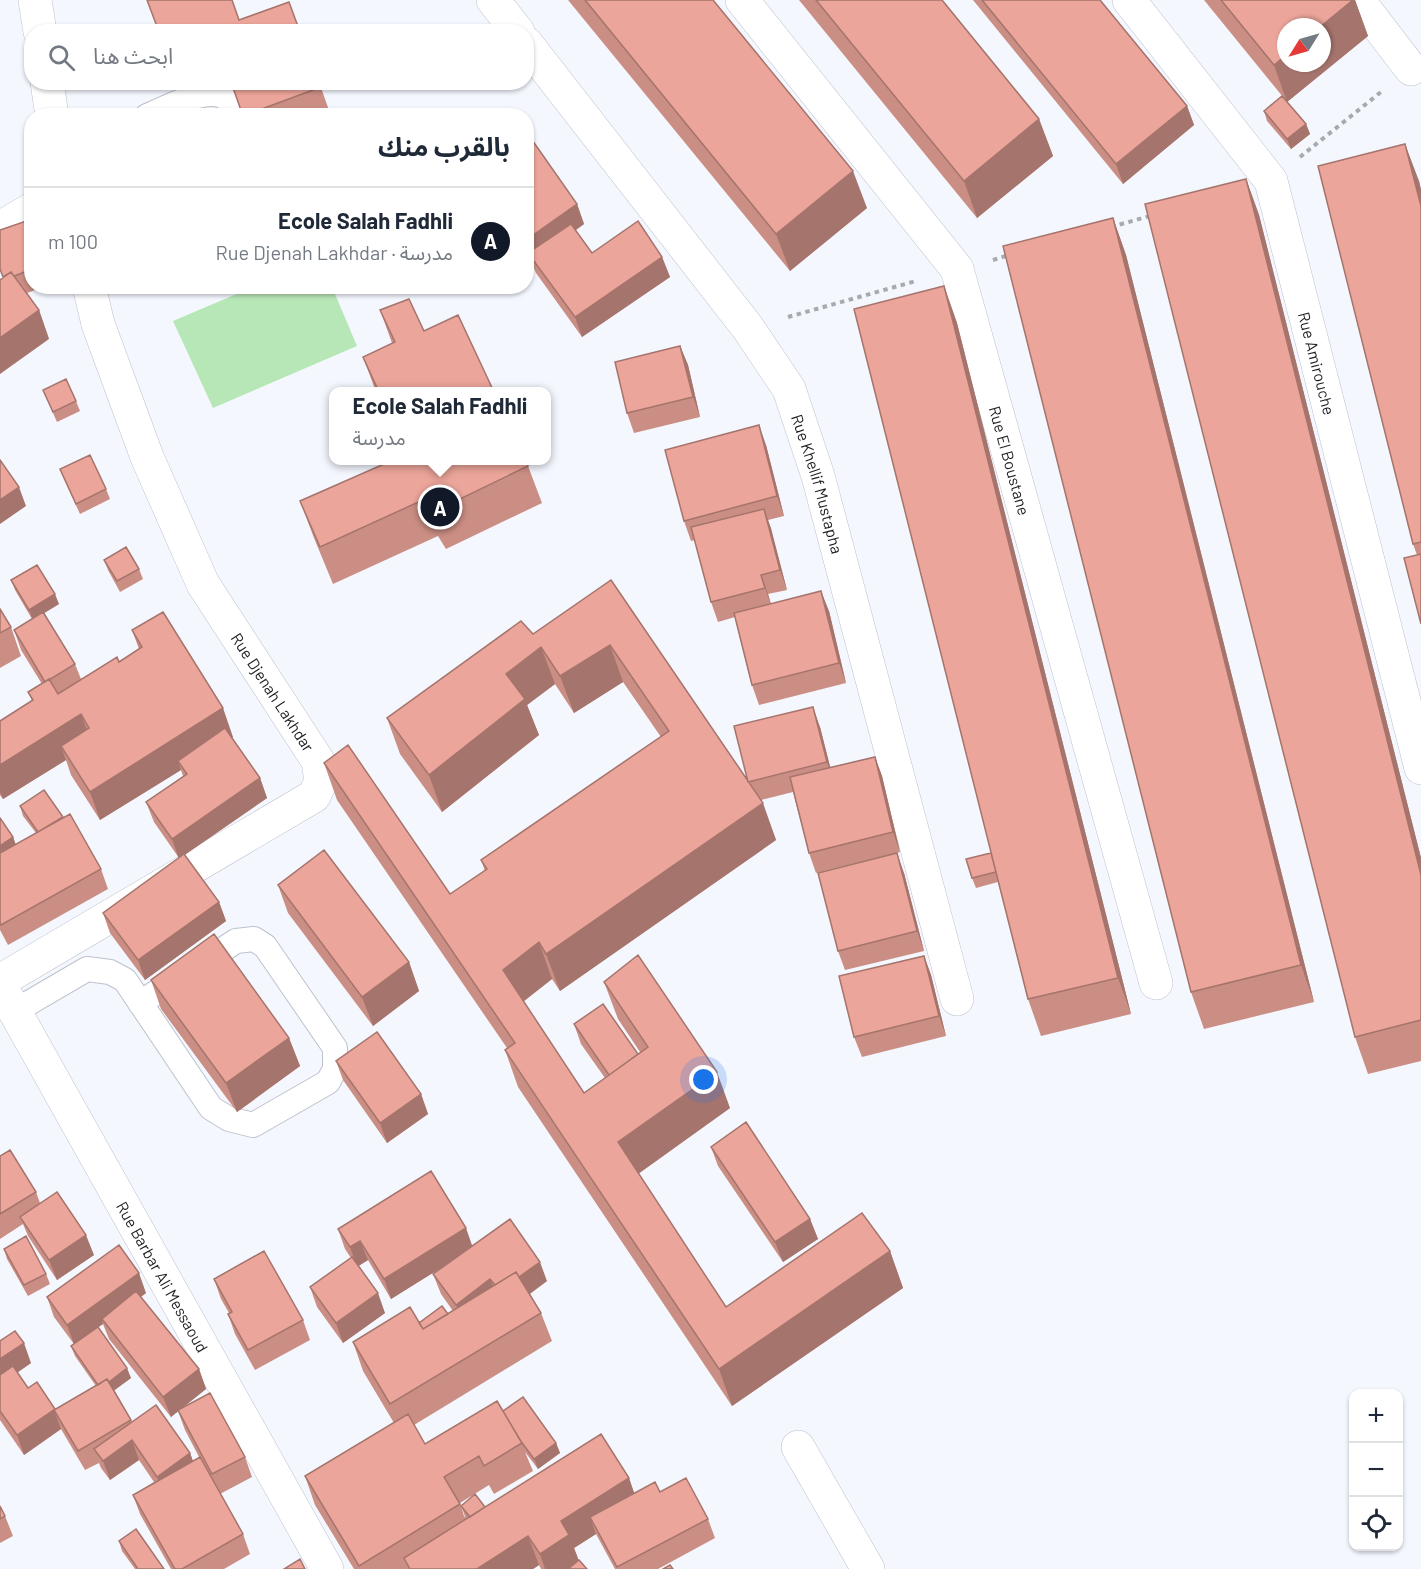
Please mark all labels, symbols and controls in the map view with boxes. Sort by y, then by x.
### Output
north arrow [1277,18,1331,72]
search box [24,24,534,90]
icon: search [45,41,78,74]
text: ابحث هنا [93,42,173,68]
text: بالقرب منك [378,130,510,161]
text: Ecole Salah Fadhli [278,207,453,233]
text: 100 m [48,229,98,253]
text: A [484,229,497,253]
text: مدرسة · Rue Djenah Lakhdar [216,240,453,264]
street label: Rue Amirouche [1295,310,1340,417]
popup [329,387,551,465]
text: Ecole Salah Fadhli [353,392,527,418]
street label: Rue El Boustane [986,403,1035,517]
street label: Rue Khellif Mustapha [788,412,848,556]
text: مدرسة [353,425,406,449]
pin: A [420,484,460,530]
street label: Rue Djenah Lakhdar [228,629,319,755]
your location [689,1065,718,1094]
street label: Rue Barbar Ali Messaoud [113,1198,213,1355]
map controls [1349,1389,1403,1551]
button: + [1349,1389,1403,1443]
button: − [1349,1443,1403,1497]
button: locate [1349,1497,1403,1551]

